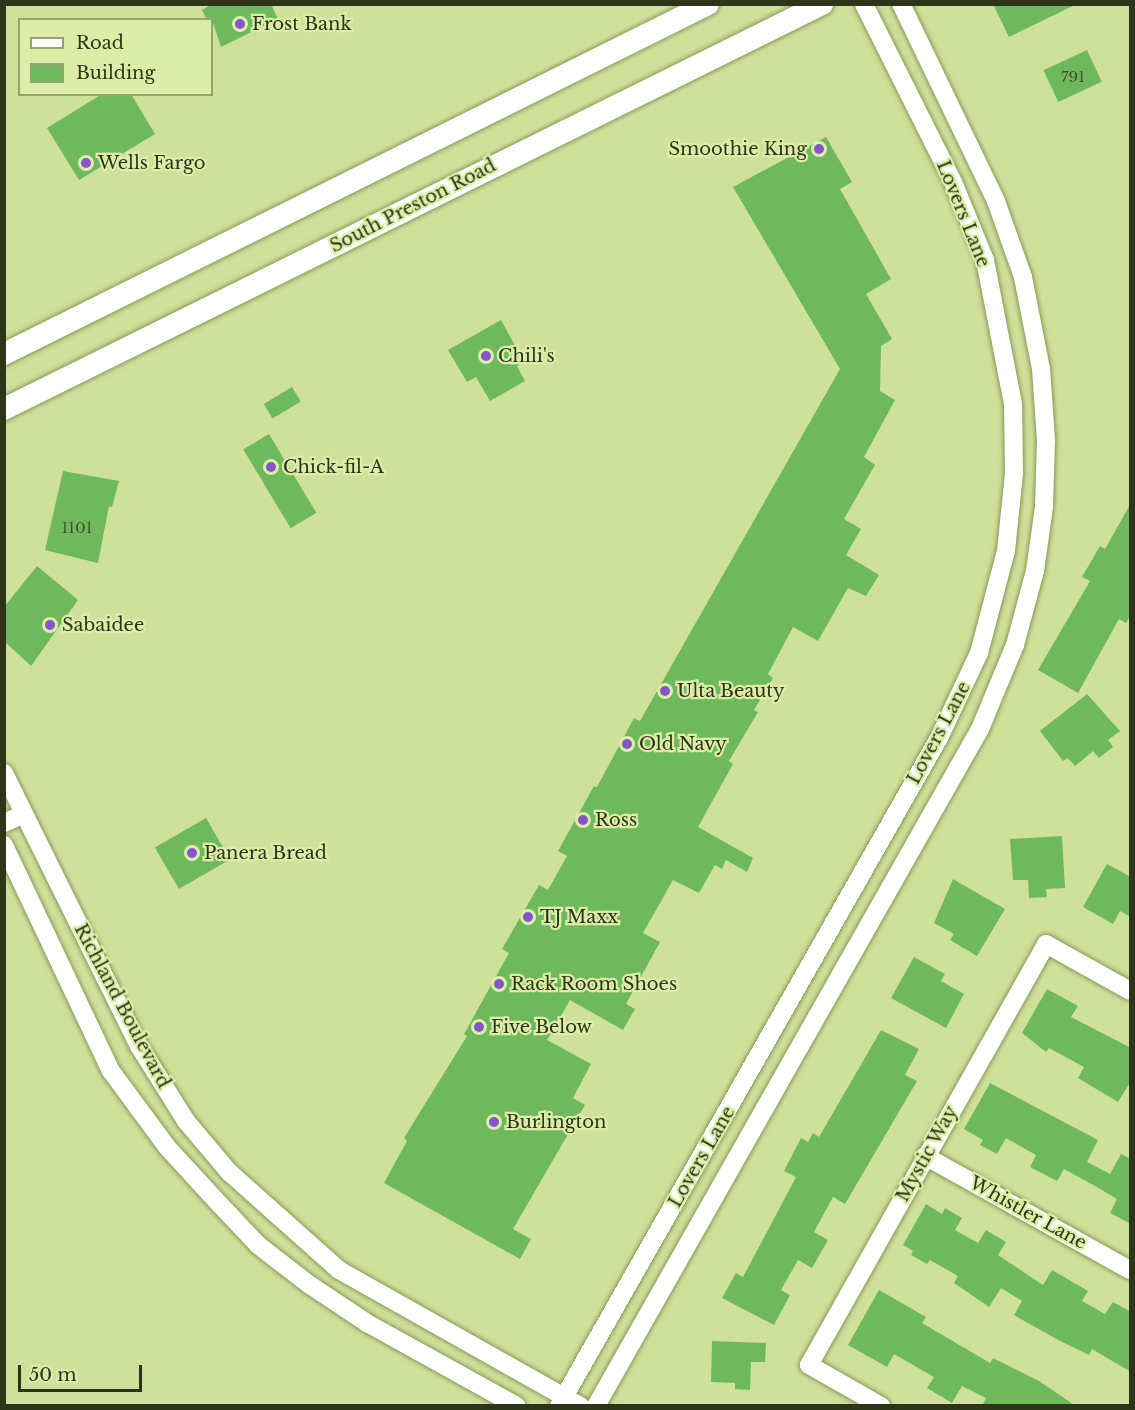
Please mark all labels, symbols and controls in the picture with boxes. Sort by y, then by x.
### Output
place label: Frost Bank [252,13,351,35]
marker: Frost Bank [233,17,247,31]
legend [18,18,213,96]
text: Road [76,32,124,54]
text: Building [76,62,155,84]
house number: 791 [1061,68,1085,86]
place label: Smoothie King [668,138,807,160]
marker: Smoothie King [812,142,826,156]
place label: Wells Fargo [98,152,206,174]
street label: South Preston Road [327,155,499,257]
marker: Wells Fargo [79,156,93,170]
street label: Lovers Lane [932,158,994,270]
place label: Chili's [498,345,555,367]
marker: Chili's [479,349,493,363]
place label: Chick-fil-A [283,456,384,478]
marker: Chick-fil-A [264,460,278,474]
house number: 1101 [62,519,92,537]
place label: Sabaidee [62,614,144,636]
marker: Sabaidee [43,618,57,632]
street label: Lovers Lane [903,678,975,788]
place label: Ulta Beauty [677,680,785,702]
marker: Ulta Beauty [658,684,672,698]
place label: Old Navy [639,733,727,755]
marker: Old Navy [620,737,634,751]
place label: Ross [595,809,637,831]
marker: Ross [576,813,590,827]
place label: Panera Bread [204,842,327,864]
marker: Panera Bread [185,846,199,860]
place label: TJ Maxx [540,906,618,928]
marker: TJ Maxx [521,910,535,924]
street label: Richland Boulevard [70,920,174,1092]
place label: Rack Room Shoes [511,973,677,995]
marker: Rack Room Shoes [492,977,506,991]
place label: Five Below [491,1016,592,1038]
marker: Five Below [472,1020,486,1034]
street label: Mystic Way [892,1102,962,1206]
street label: Lovers Lane [664,1103,740,1211]
place label: Burlington [506,1111,607,1133]
marker: Burlington [487,1115,501,1129]
street label: Whistler Lane [966,1172,1090,1254]
scale bar [21,1353,146,1391]
text: 50 m [29,1364,77,1386]

